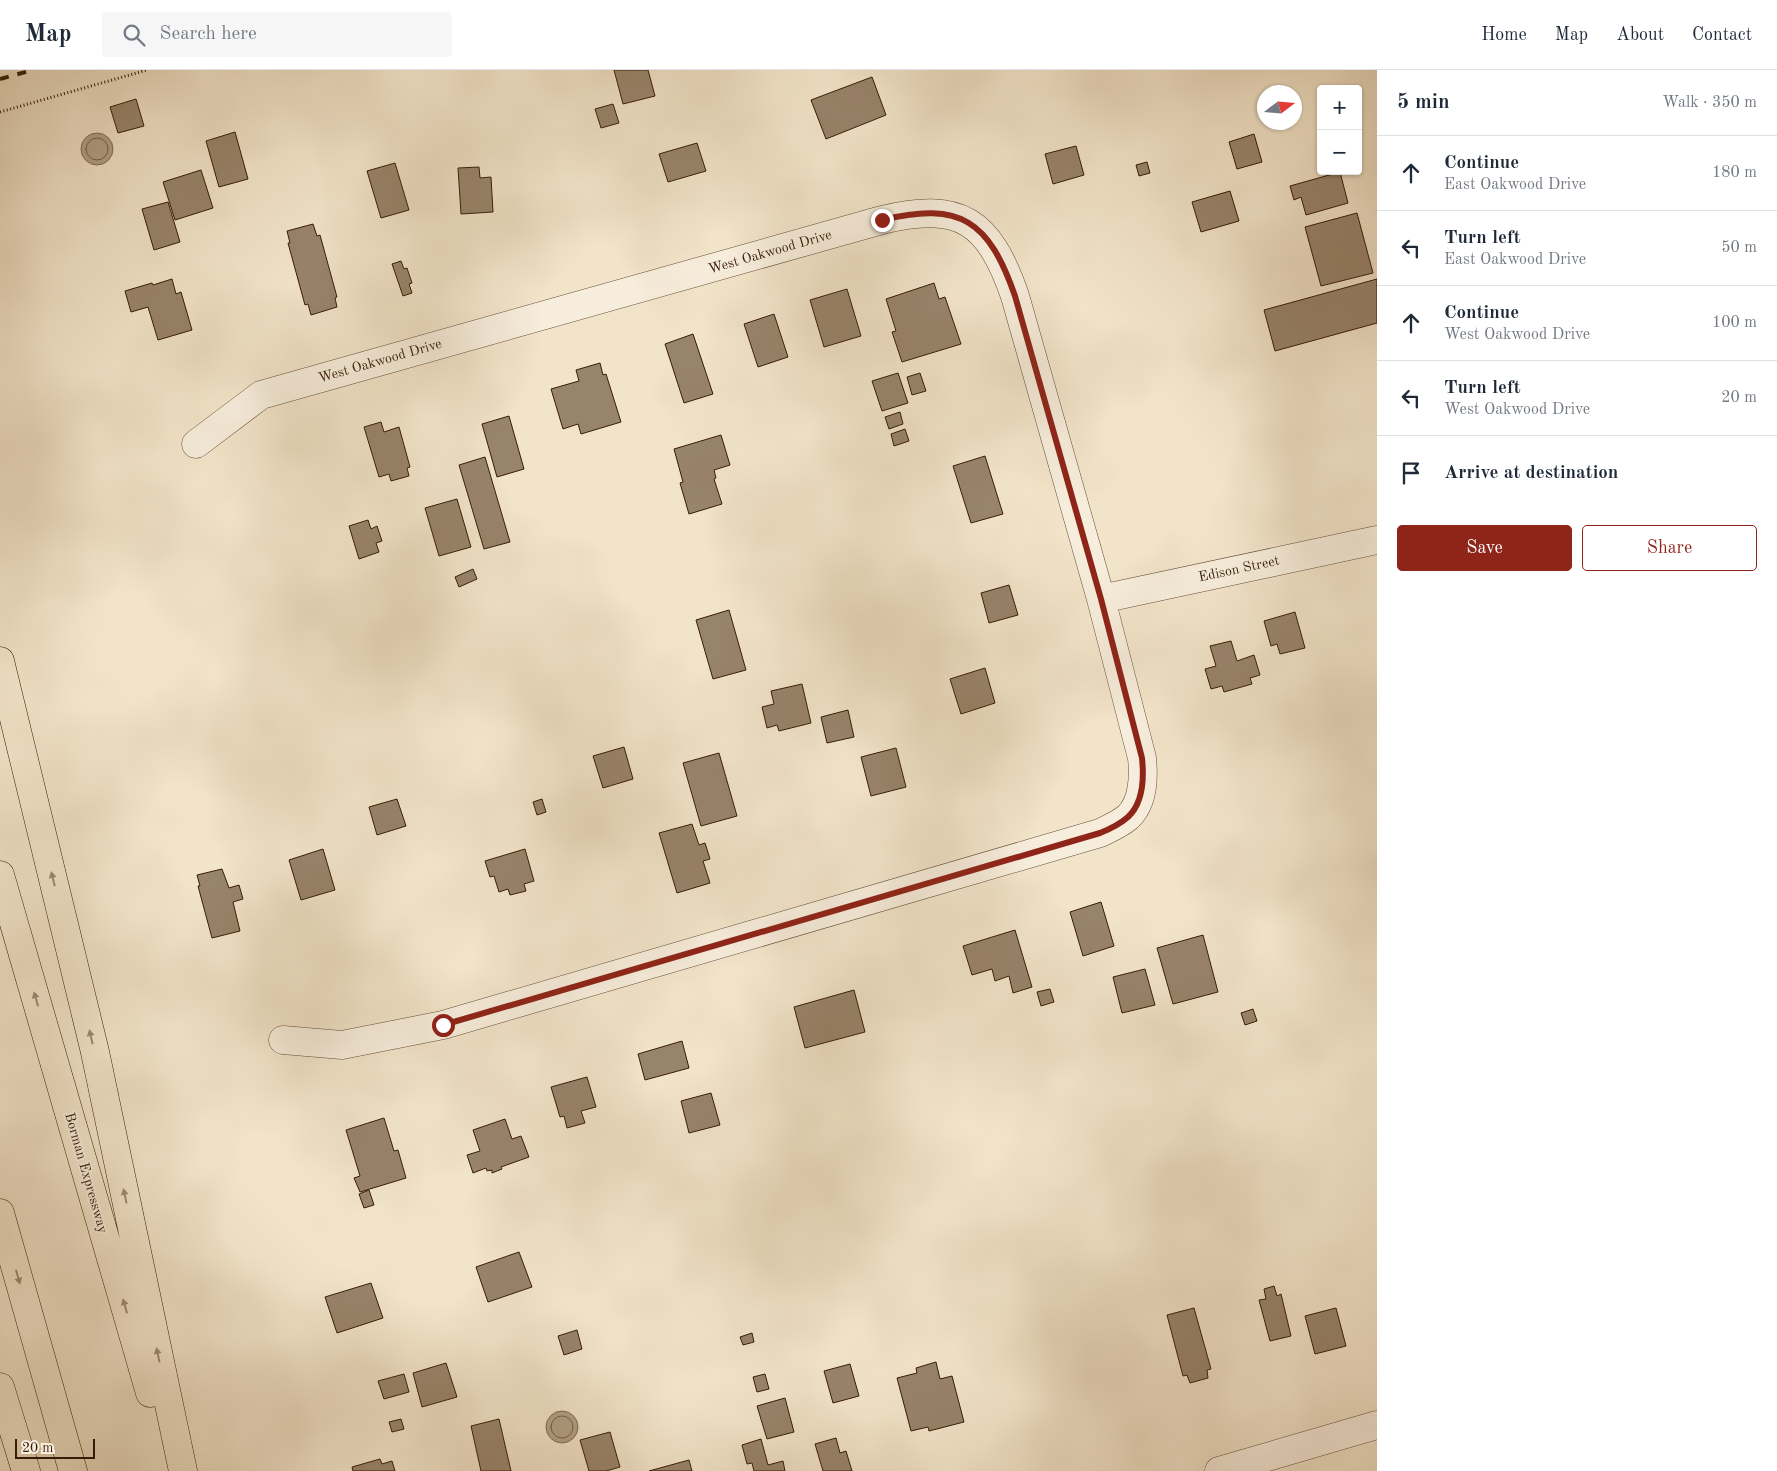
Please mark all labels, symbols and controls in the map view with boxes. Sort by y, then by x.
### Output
search box [102,12,452,57]
icon: search [120,21,148,49]
text: Map [25,23,72,47]
text: Search here [160,25,257,44]
text: Home [1481,26,1527,44]
text: Map [1555,26,1588,44]
text: About [1616,26,1664,44]
text: Contact [1692,26,1752,44]
north arrow [1257,85,1302,130]
map controls [1317,85,1362,175]
button: + [1317,85,1362,130]
text: 5 min [1397,92,1450,113]
text: Walk · 350 m [1662,95,1757,111]
button: − [1317,130,1362,175]
text: Continue [1444,154,1519,173]
icon: ahead [1397,159,1425,187]
text: 180 m [1712,165,1757,181]
text: East Oakwood Drive [1444,177,1586,193]
route end [871,209,894,232]
street label: West Oakwood Drive [707,228,833,276]
text: Turn left [1444,229,1521,248]
icon: left [1397,234,1425,262]
text: 50 m [1721,240,1757,256]
text: East Oakwood Drive [1444,252,1586,268]
text: Continue [1444,304,1519,323]
icon: ahead [1397,309,1425,337]
text: 100 m [1712,315,1757,331]
text: West Oakwood Drive [1444,327,1590,343]
street label: West Oakwood Drive [317,337,443,385]
text: Turn left [1444,379,1521,398]
icon: left [1397,384,1425,412]
text: 20 m [1721,390,1757,406]
text: West Oakwood Drive [1444,402,1590,418]
icon: arrive [1397,459,1425,487]
text: Arrive at destination [1444,464,1618,483]
button: Save [1397,525,1572,571]
button: Share [1582,525,1757,571]
street label: Edison Street [1197,554,1281,584]
one-way arrow [49,871,57,886]
one-way arrow [31,991,39,1006]
route start [432,1014,455,1037]
one-way arrow [87,1029,95,1044]
street label: Borman Expressway [62,1111,110,1236]
one-way arrow [121,1188,129,1203]
one-way arrow [15,1269,23,1284]
one-way arrow [120,1299,128,1314]
one-way arrow [154,1346,162,1362]
scale bar [15,1436,95,1459]
text: 20 m [22,1441,53,1455]

